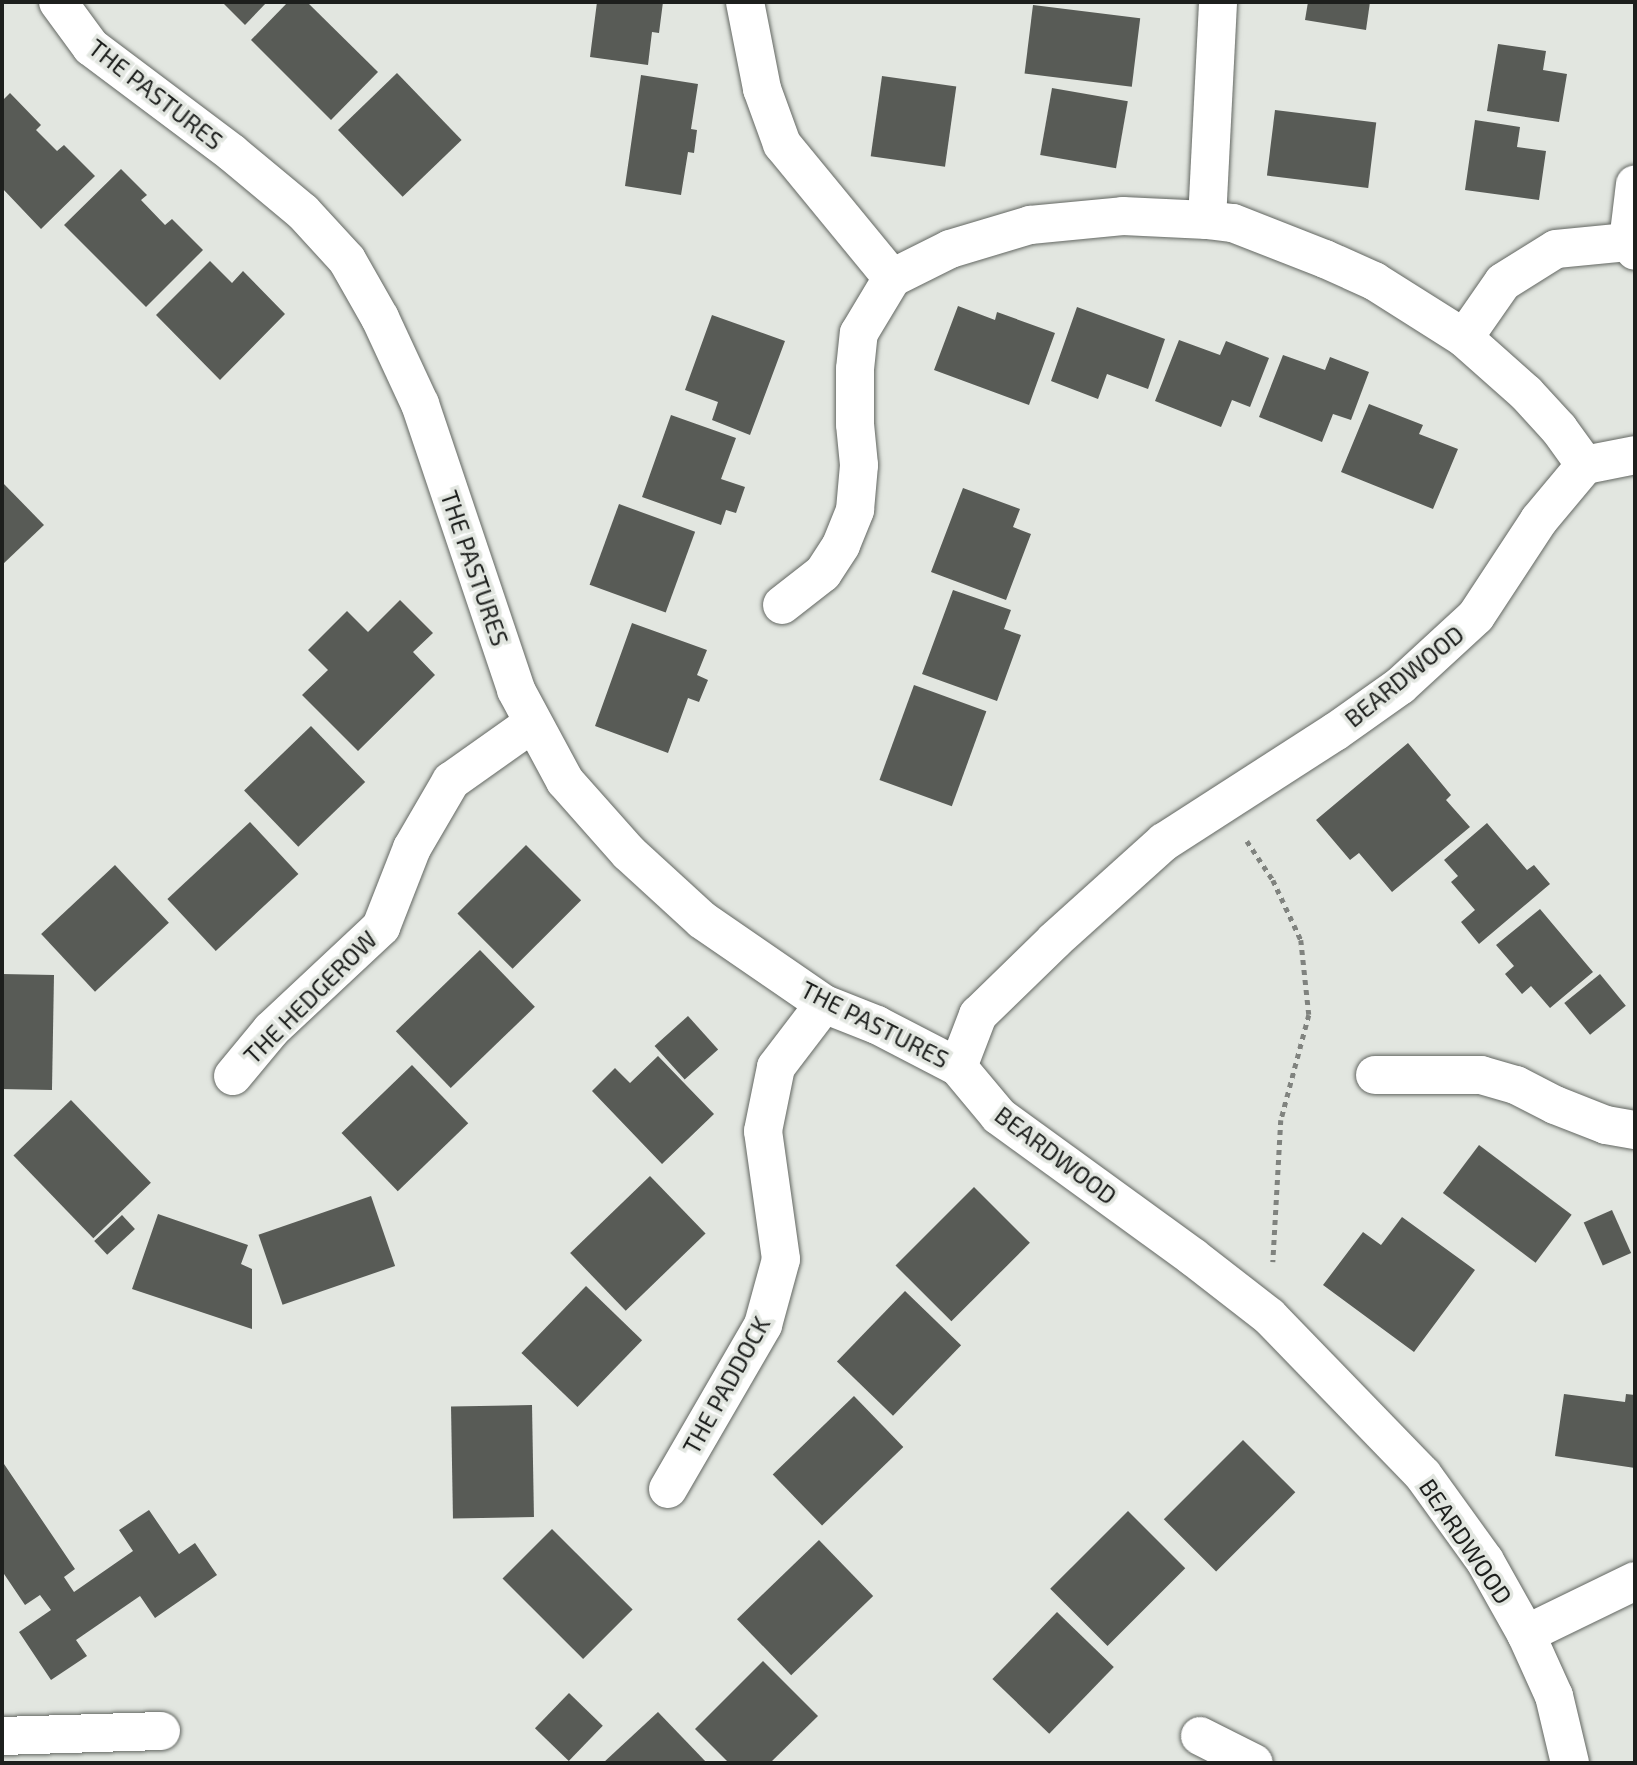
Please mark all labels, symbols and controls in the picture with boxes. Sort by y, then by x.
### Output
street label: THE PASTURES [83,33,229,155]
street label: THE PASTURES [435,487,515,649]
street label: BEARDWOOD [1339,619,1469,733]
street label: THE HEDGEROW [237,924,383,1070]
street label: THE PASTURES [796,974,954,1074]
street label: BEARDWOOD [990,1100,1122,1210]
street label: THE PADDOCK [676,1311,776,1459]
street label: BEARDWOOD [1414,1473,1518,1609]

